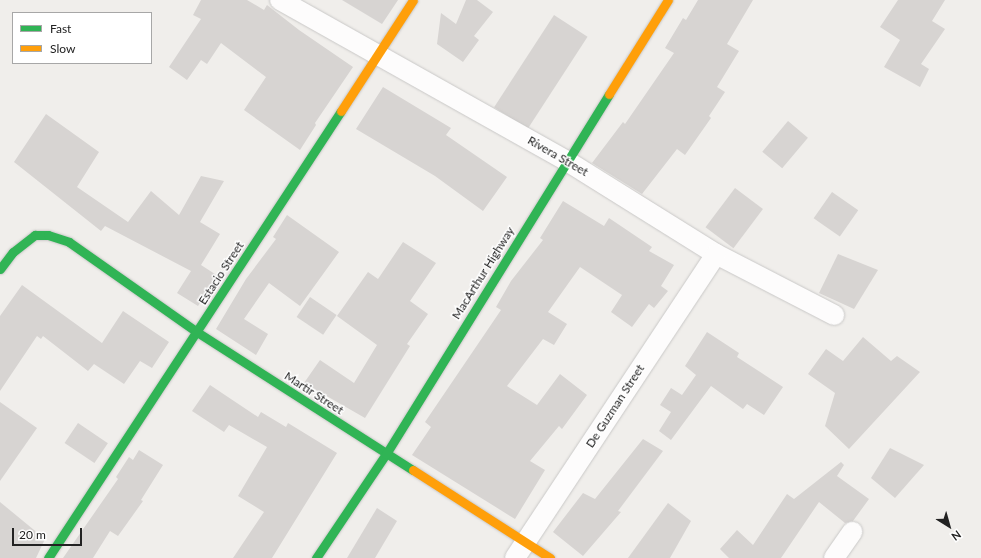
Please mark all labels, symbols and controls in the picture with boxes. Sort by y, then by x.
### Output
legend [12,12,152,64]
text: Fast [50,21,71,36]
text: Slow [50,41,75,56]
street label: Rivera Street [525,133,591,179]
street label: MacArthur Highway [449,224,517,322]
street label: Estacio Street [195,239,247,307]
street label: De Guzman Street [583,362,647,450]
street label: Martir Street [282,369,346,417]
north arrow [929,506,969,546]
scale bar [14,520,84,546]
text: 20 m [19,527,46,542]
text: N [949,528,964,544]

